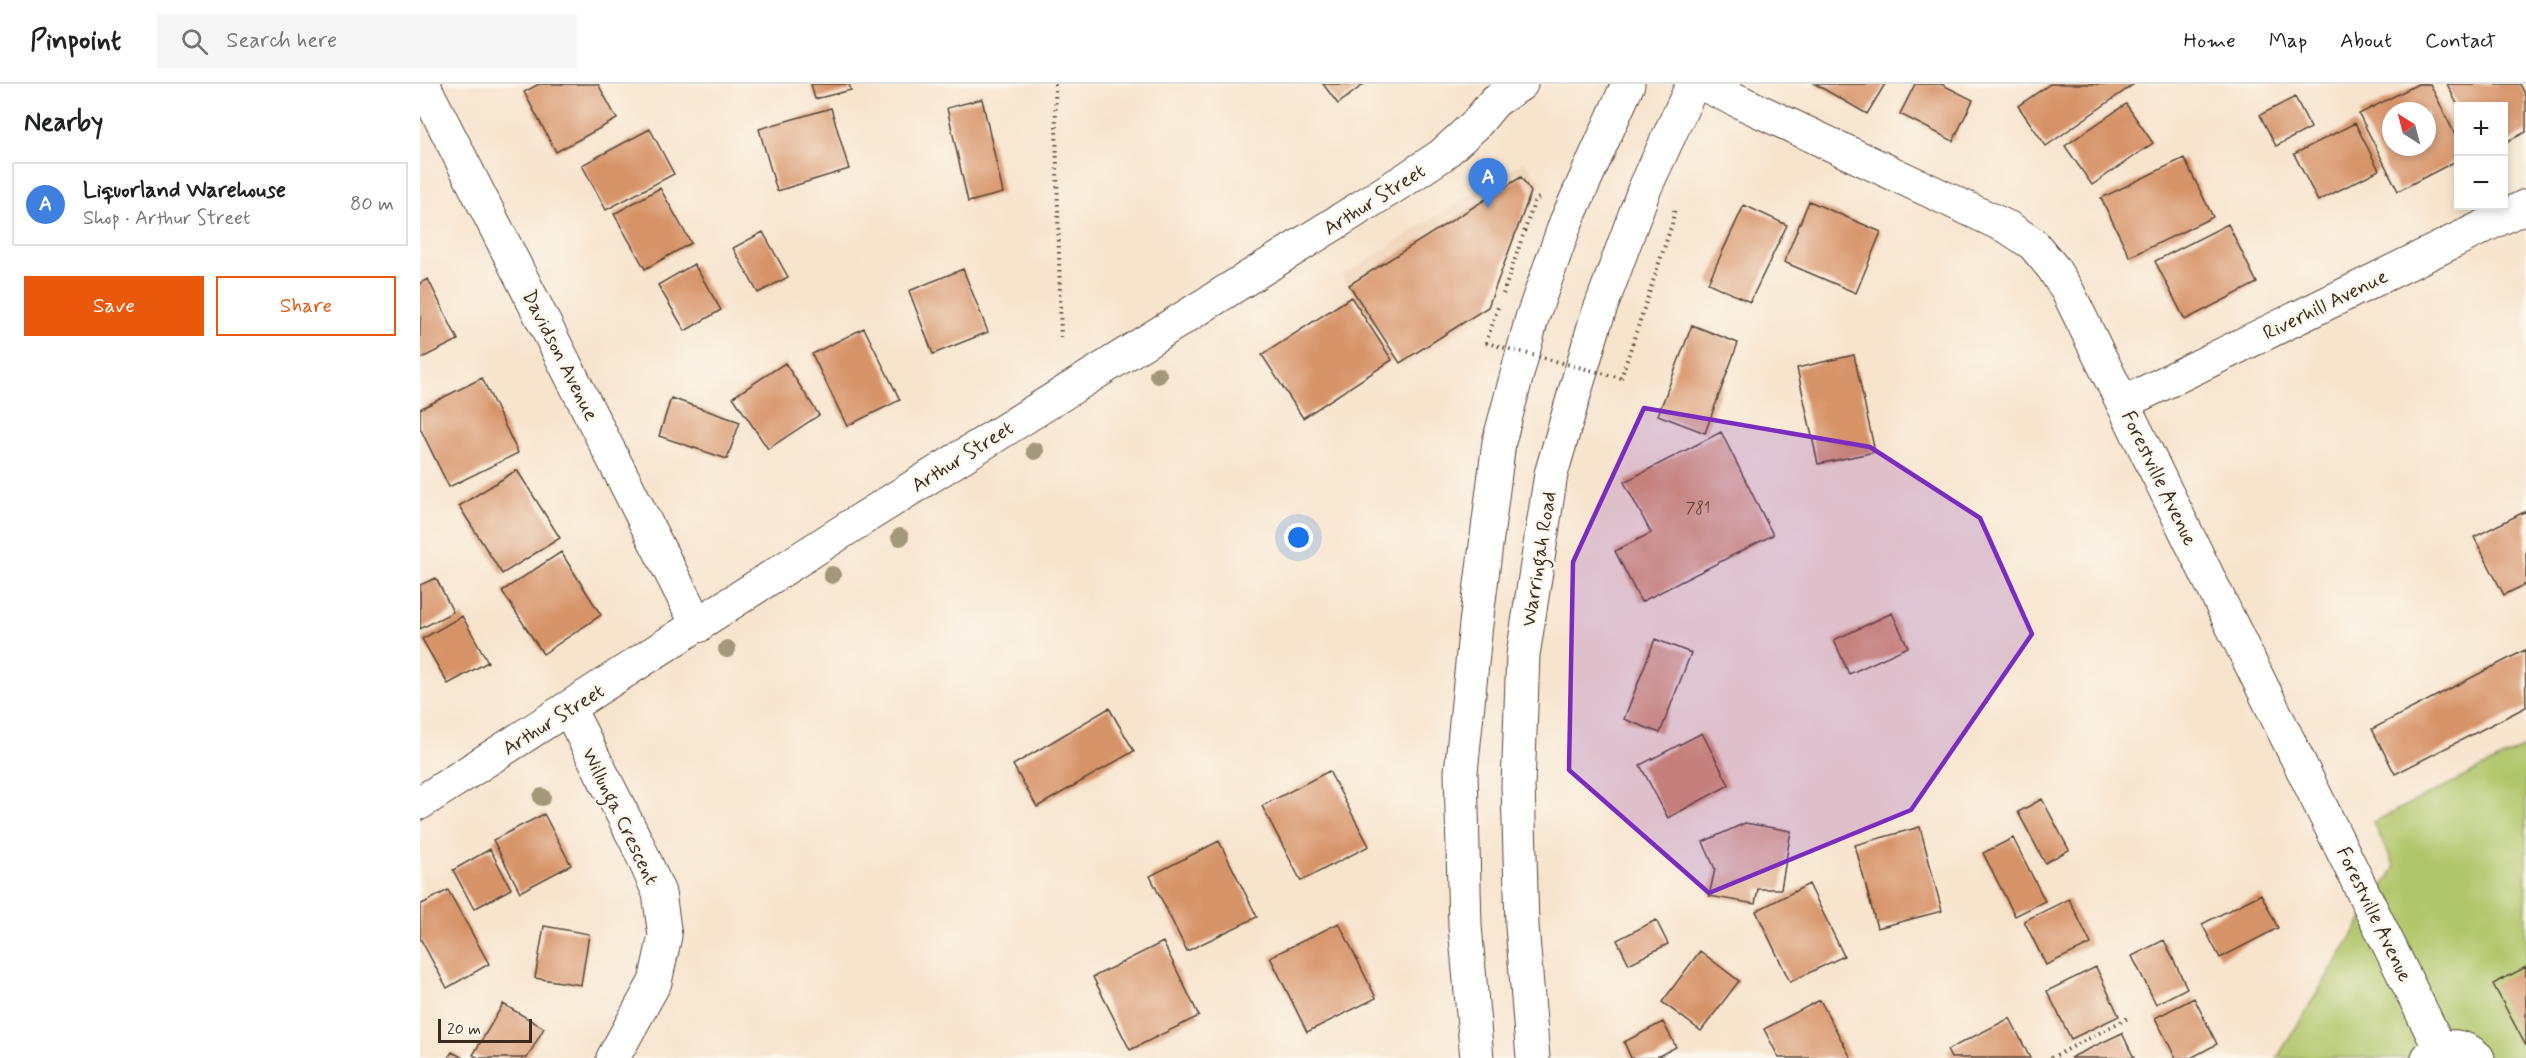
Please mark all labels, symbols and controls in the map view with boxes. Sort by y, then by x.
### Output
search box [157,14,577,68]
text: Pinpoint [30,23,121,60]
icon: search [178,25,211,58]
text: Search here [226,27,337,55]
text: Home [2184,27,2236,55]
text: Map [2269,27,2307,55]
text: About [2340,27,2392,55]
text: Contact [2425,27,2496,55]
north arrow [2382,102,2436,156]
map controls [2454,102,2508,210]
button: + [2454,102,2508,156]
text: Nearby [24,106,103,140]
button: − [2454,156,2508,210]
street label: Arthur Street [1319,158,1431,242]
pin: A [1468,158,1508,208]
text: Liquorland Warehouse [83,177,286,205]
text: A [39,191,52,218]
text: 80 m [350,191,394,218]
text: Shop · Arthur Street [83,205,251,232]
street label: Riverhill Avenue [2259,263,2393,347]
button: Save [24,276,204,336]
button: Share [216,276,396,336]
street label: Davidson Avenue [515,286,604,426]
street label: Forestville Avenue [2114,407,2203,551]
street label: Arthur Street [907,415,1019,499]
street label: Warringah Road [1515,490,1565,629]
house number: 781 [1686,498,1710,519]
your location [1284,523,1313,552]
street label: Arthur Street [498,678,610,762]
street label: Willunga Crescent [573,743,665,891]
street label: Forestville Avenue [2329,843,2418,987]
scale bar [438,1016,532,1044]
text: 20 m [447,1019,481,1040]

